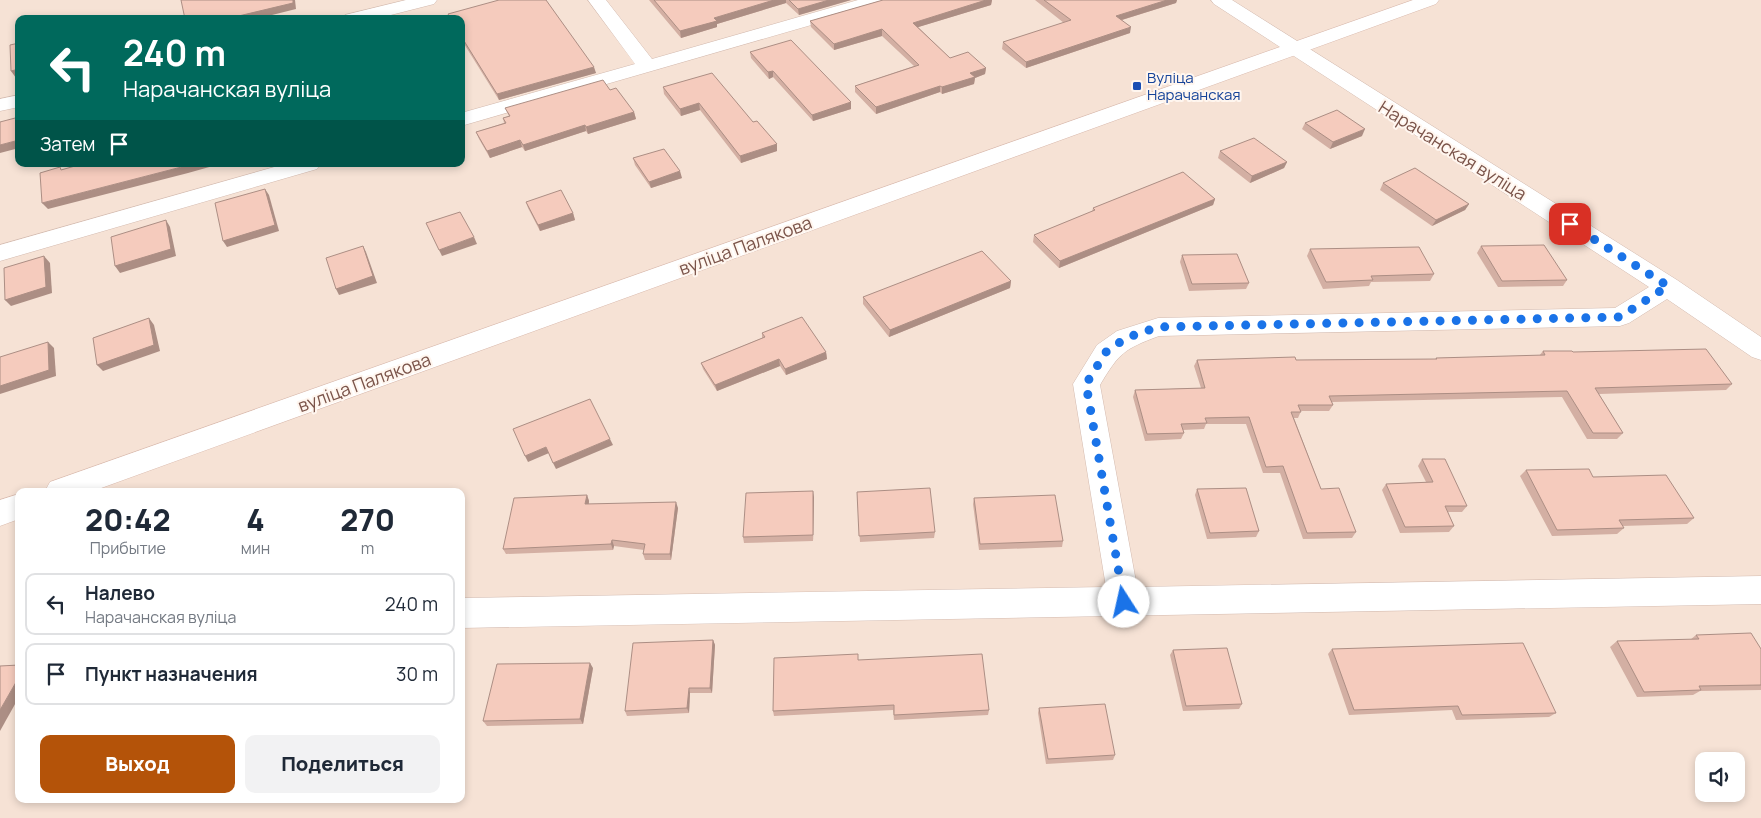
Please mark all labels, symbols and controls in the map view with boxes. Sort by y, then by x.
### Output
text: 240 m [123,29,226,77]
icon: left [40,35,105,100]
place label: Вуліца Нарачанская [1147,67,1241,105]
text: Нарачанская вуліца [123,74,331,104]
marker: Вуліца Нарачанская [1131,80,1143,92]
street label: Нарачанская вуліца [1374,95,1532,205]
icon: arrive [105,130,133,158]
text: Затем [40,131,95,157]
pin [1549,203,1591,245]
street label: вуліца Палякова [675,210,815,280]
icon: arrive [1556,210,1584,238]
street label: вуліца Палякова [294,347,434,417]
text: 20:42 [85,499,171,540]
text: 4 [246,499,265,540]
text: 270 [340,499,395,540]
text: Прибытие [90,537,166,559]
text: мин [241,537,270,559]
text: m [361,537,374,559]
position arrow [1097,575,1149,627]
text: Налево [85,580,155,606]
icon: left [42,590,70,618]
text: 240 m [385,591,438,617]
text: Нарачанская вуліца [85,606,236,628]
icon: arrive [42,660,70,688]
text: Пункт назначения [85,661,258,687]
text: 30 m [396,661,438,687]
button: Выход [40,735,235,793]
button: Поделиться [245,735,440,793]
map controls [1695,752,1745,802]
button: sound [1695,752,1745,802]

